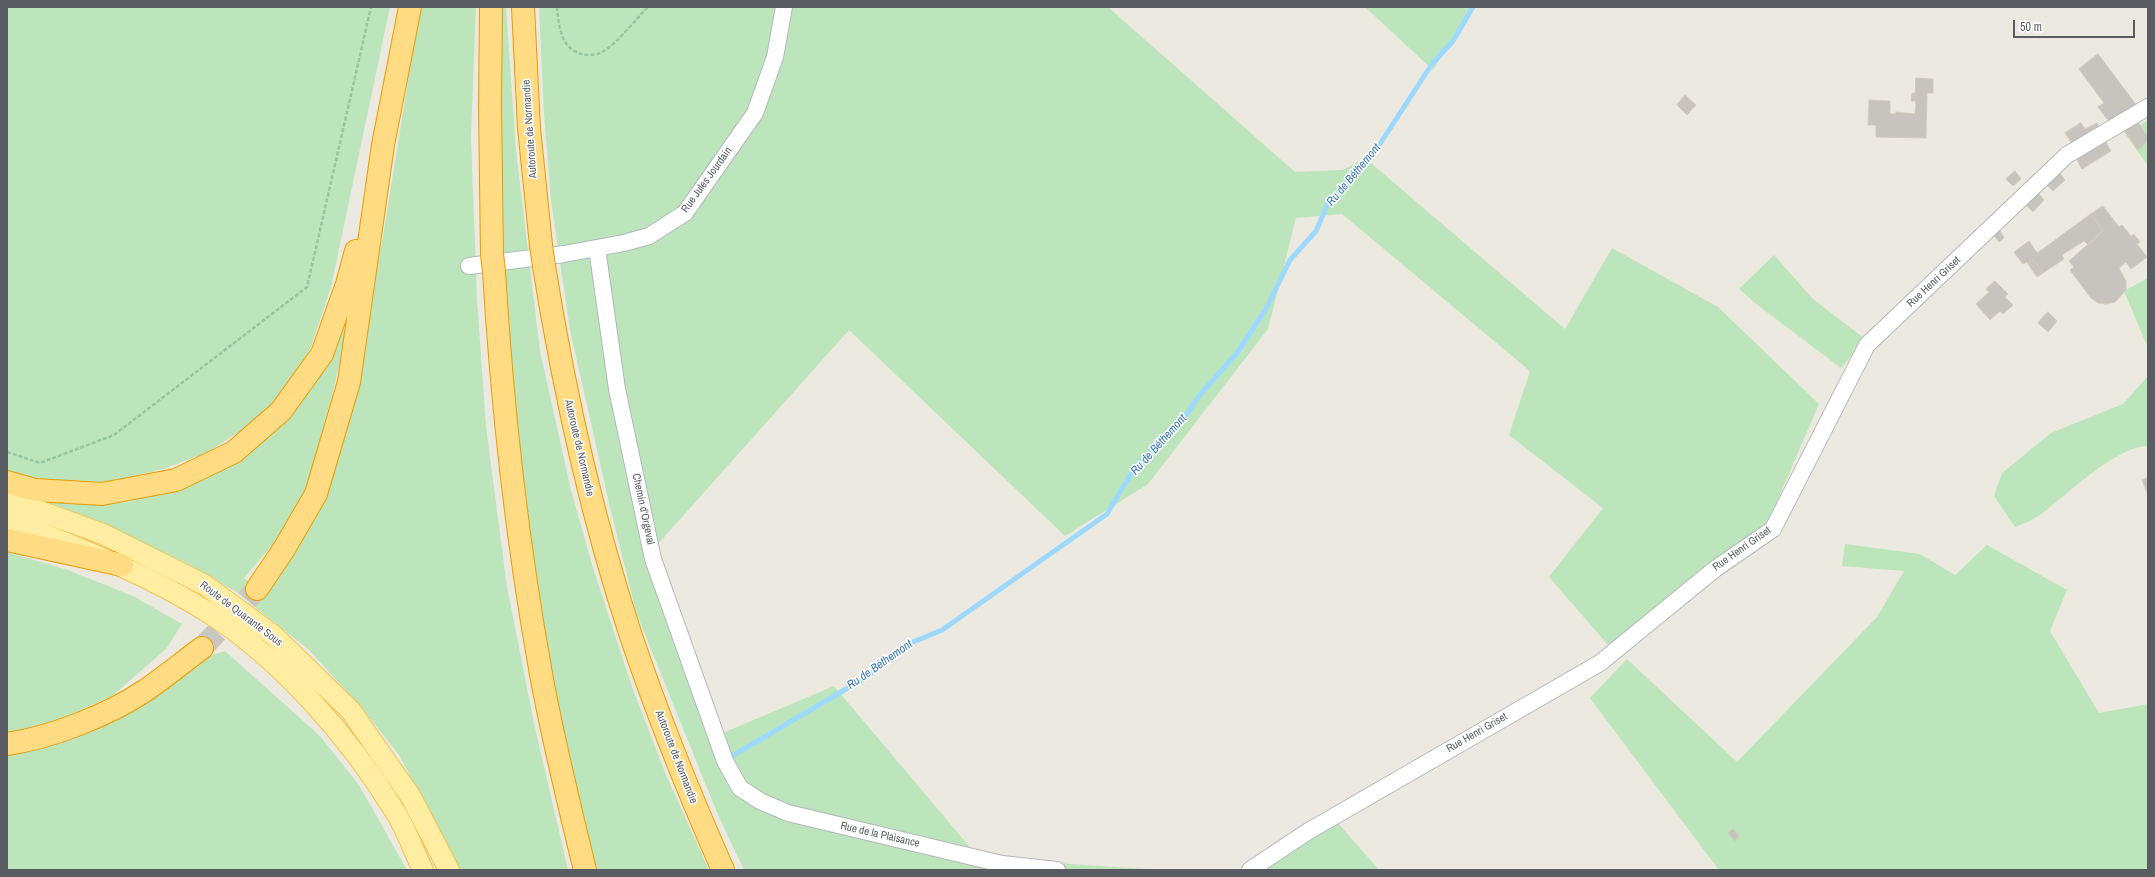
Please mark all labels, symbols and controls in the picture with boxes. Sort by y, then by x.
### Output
scale bar [2015,12,2137,38]
text: 50 m [2020,19,2042,35]
street label: Autoroute de Normandie [520,79,540,179]
water label: Ru de Béthemont [1324,141,1384,209]
street label: Rue Jules Jourdain [679,145,735,215]
street label: Rue Henri Griset [1905,254,1963,310]
street label: Autoroute de Normandie [561,398,597,498]
water label: Ru de Béthemont [1128,412,1190,478]
street label: Chemin d'Orgeval [629,472,657,546]
street label: Rue Henri Griset [1710,524,1774,574]
street label: Route de Quarante Sous [197,579,285,649]
water label: Ru de Béthemont [845,637,915,693]
street label: Autoroute de Normandie [652,709,700,805]
street label: Rue Henri Griset [1444,710,1510,756]
street label: Rue de la Plaisance [839,819,921,851]

